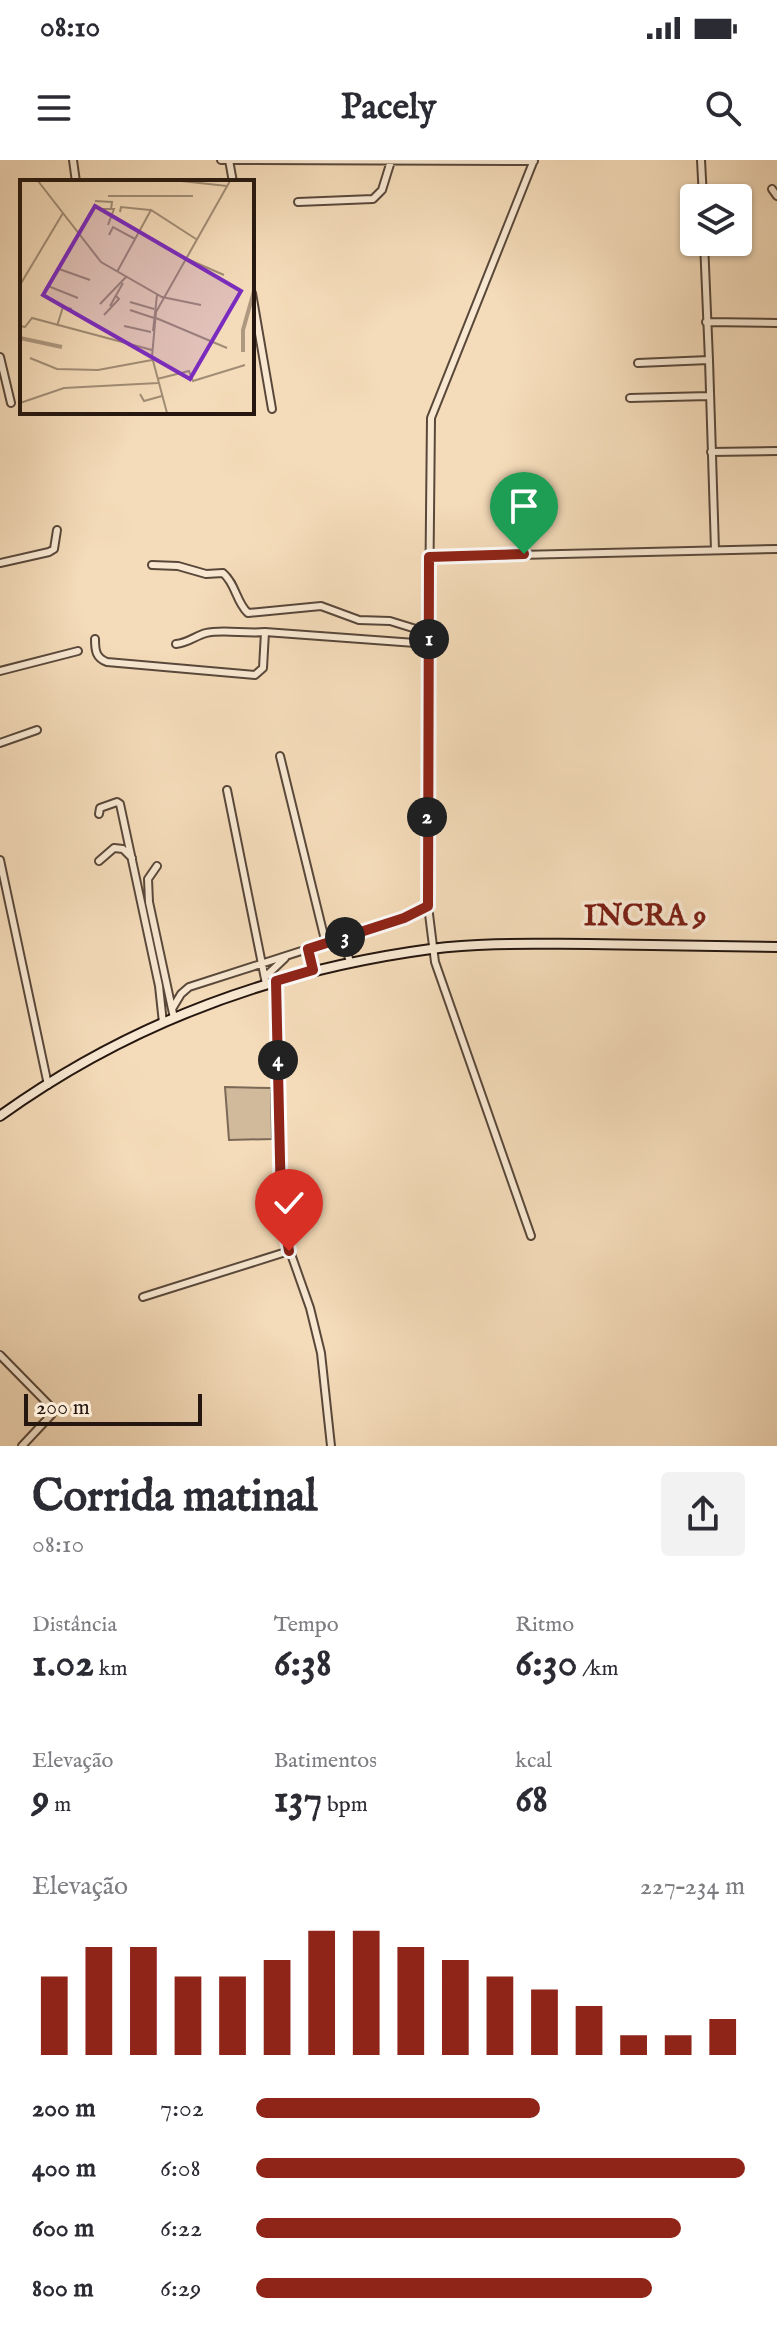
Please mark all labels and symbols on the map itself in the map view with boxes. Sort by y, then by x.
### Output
inset map [20,180,254,414]
pin [490,472,558,554]
pin: 1 [409,619,449,659]
pin: 2 [407,797,447,837]
district label: INCRA 9 [584,898,706,936]
pin: 3 [325,917,365,957]
pin: 4 [258,1040,298,1080]
pin [255,1169,323,1251]
scale bar [24,1390,202,1426]

